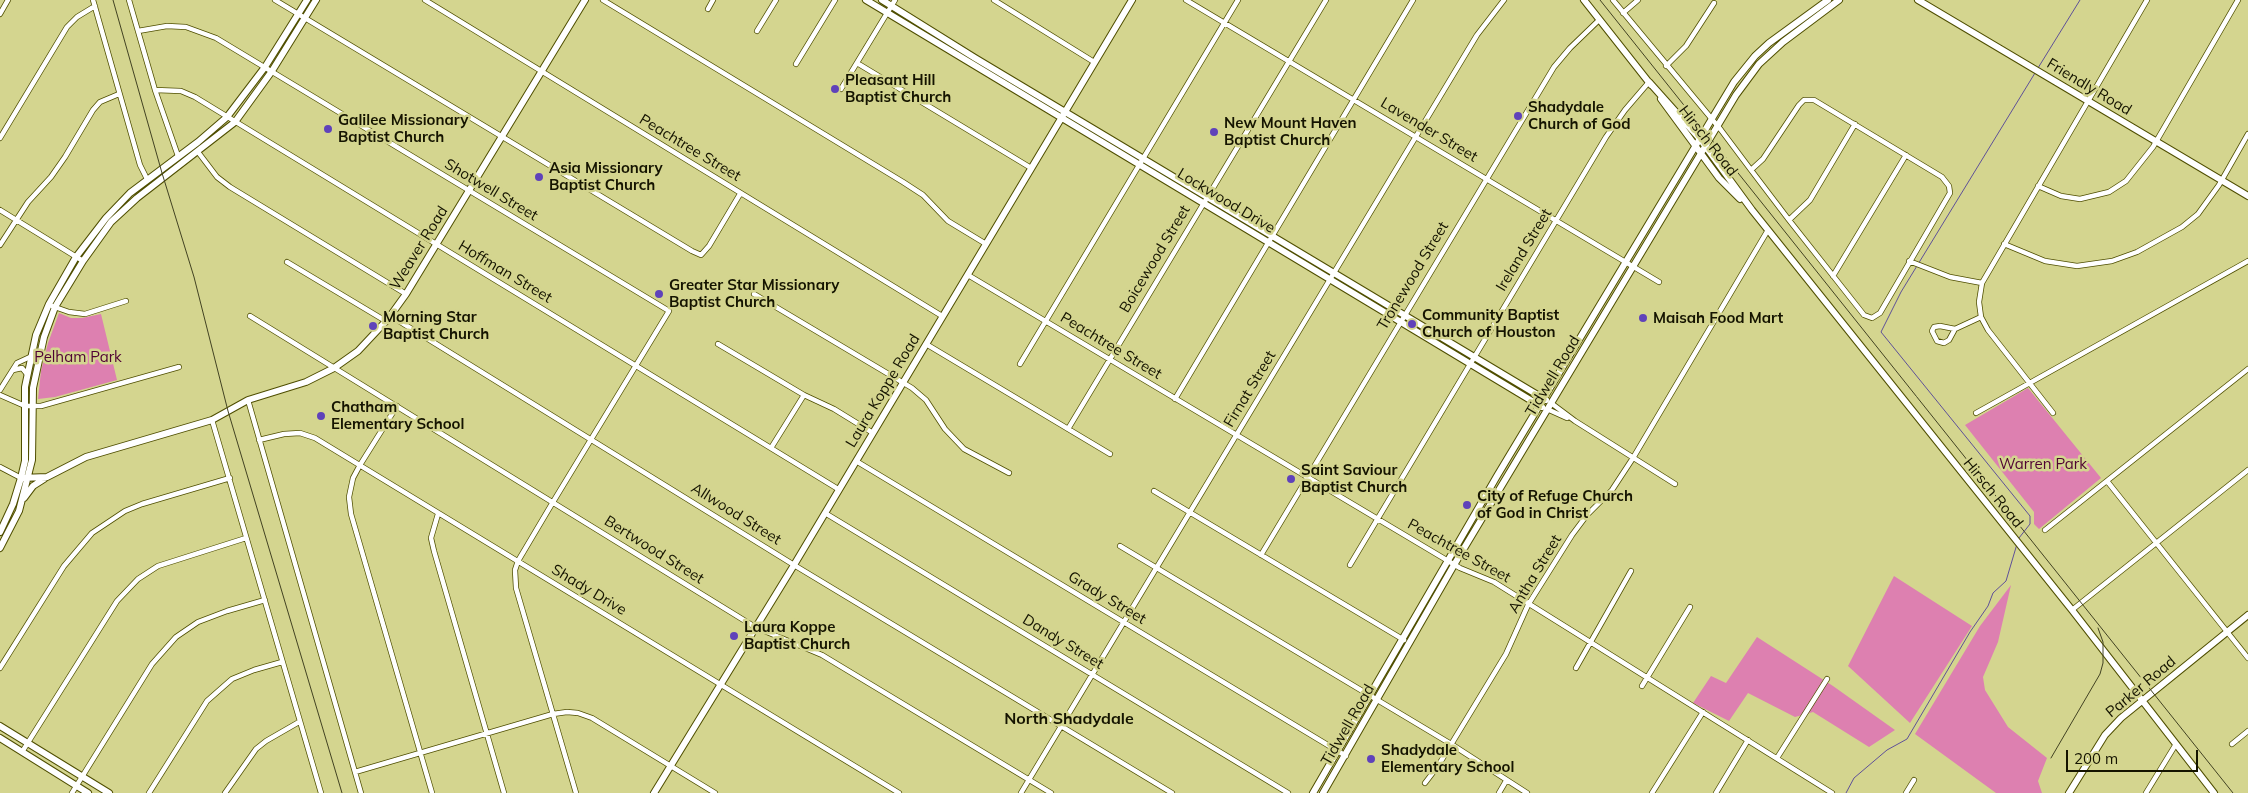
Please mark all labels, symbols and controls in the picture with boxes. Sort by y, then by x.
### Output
street label: Friendly Road [2043,55,2135,119]
place label: Pleasant Hill Baptist Church [845,71,951,106]
marker: Pleasant Hill Baptist Church [829,83,841,95]
street label: Lavender Street [1377,94,1481,166]
place label: Shadydale Church of God [1528,98,1630,133]
street label: Hirsch Road [1675,102,1741,180]
marker: Shadydale Church of God [1512,110,1524,122]
place label: Galilee Missionary Baptist Church [338,111,468,146]
street label: Peachtree Street [636,111,744,185]
place label: New Mount Haven Baptist Church [1224,114,1357,149]
marker: Galilee Missionary Baptist Church [322,123,334,135]
marker: New Mount Haven Baptist Church [1208,126,1220,138]
street label: Shotwell Street [441,155,541,225]
place label: Asia Missionary Baptist Church [549,159,663,194]
street label: Lockwood Drive [1174,165,1278,237]
marker: Asia Missionary Baptist Church [533,171,545,183]
street label: Boicewood Street [1116,202,1194,316]
street label: Weaver Road [386,203,452,293]
street label: Ireland Street [1492,205,1556,295]
street label: Tronewood Street [1374,219,1452,333]
street label: Hoffman Street [455,237,555,307]
place label: Greater Star Missionary Baptist Church [669,276,839,311]
marker: Greater Star Missionary Baptist Church [653,288,665,300]
place label: Community Baptist Church of Houston [1422,306,1559,341]
place label: Morning Star Baptist Church [383,308,489,343]
street label: Peachtree Street [1057,309,1165,383]
place label: Maisah Food Mart [1653,309,1783,327]
marker: Maisah Food Mart [1637,312,1649,324]
marker: Community Baptist Church of Houston [1406,318,1418,330]
marker: Morning Star Baptist Church [367,320,379,332]
street label: Laura Koppe Road [842,331,924,451]
street label: Tidwell Road [1522,333,1584,419]
park label: Pelham Park [34,348,122,366]
street label: Firnat Street [1220,348,1280,430]
place label: Chatham Elementary School [331,398,464,433]
marker: Chatham Elementary School [315,410,327,422]
street label: Hirsch Road [1959,454,2027,532]
park label: Warren Park [1999,455,2087,473]
place label: Saint Saviour Baptist Church [1301,461,1407,496]
marker: Saint Saviour Baptist Church [1285,473,1297,485]
street label: Allwood Street [688,479,784,549]
place label: City of Refuge Church of God in Christ [1477,487,1633,522]
marker: City of Refuge Church of God in Christ [1461,499,1473,511]
street label: Bertwood Street [601,512,707,588]
street label: Peachtree Street [1404,515,1514,587]
street label: Antha Street [1505,532,1565,616]
street label: Shady Drive [548,561,630,619]
street label: Grady Street [1065,568,1149,628]
street label: Dandy Street [1019,611,1107,673]
place label: Laura Koppe Baptist Church [744,618,850,653]
marker: Laura Koppe Baptist Church [728,630,740,642]
street label: Parker Road [2102,653,2180,721]
street label: Tidwell Road [1318,681,1378,769]
district label: North Shadydale [1004,709,1134,729]
scale bar [2068,740,2200,772]
place label: Shadydale Elementary School [1381,741,1514,776]
text: 200 m [2074,749,2118,768]
marker: Shadydale Elementary School [1365,753,1377,765]

